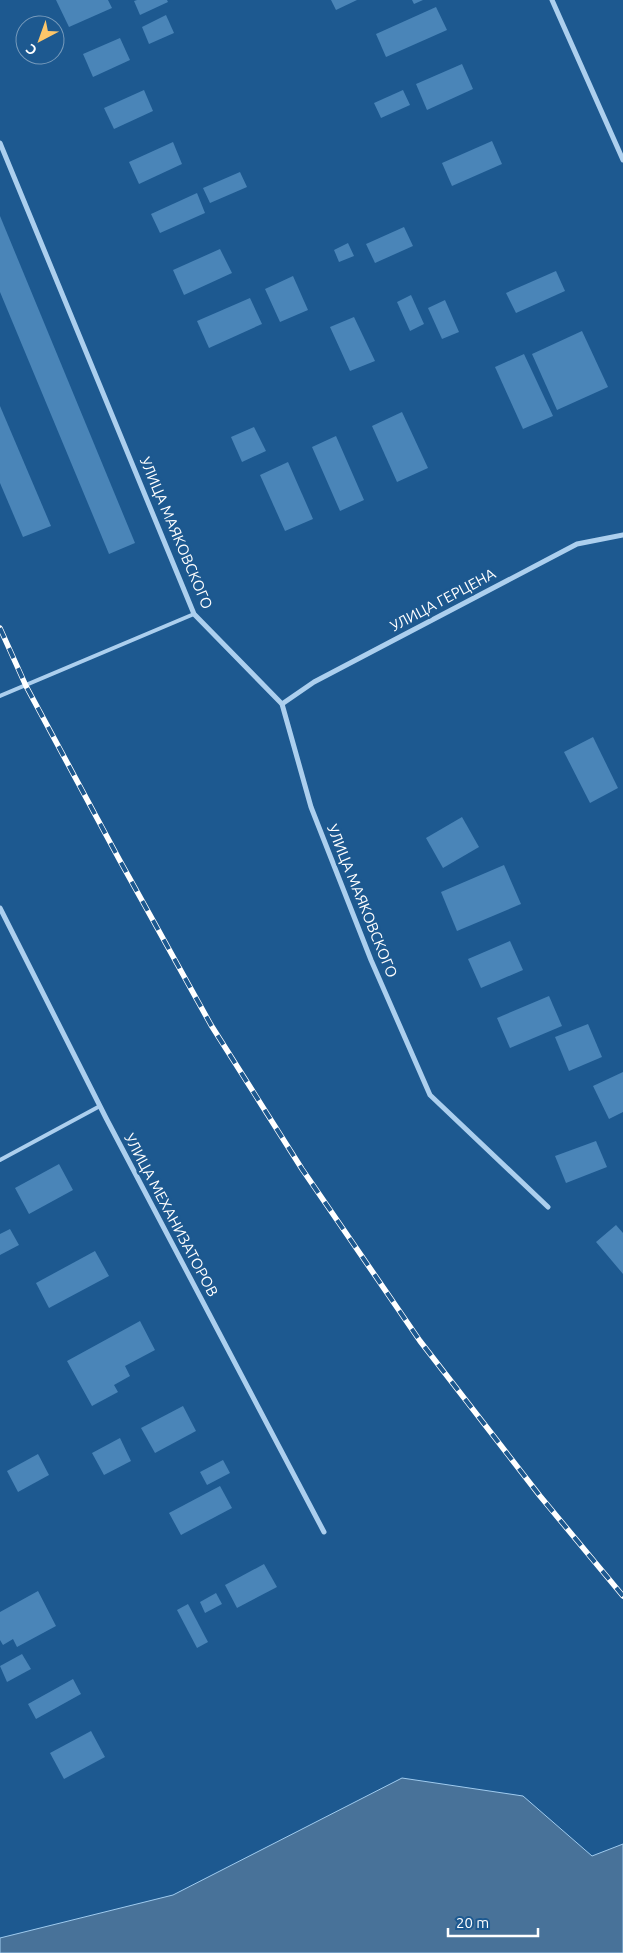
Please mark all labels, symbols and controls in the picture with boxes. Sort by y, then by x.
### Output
north arrow [15,15,65,65]
text: С [23,41,40,59]
street label: УЛИЦА МАЯКОВСКОГО [137,454,216,611]
street label: УЛИЦА ГЕРЦЕНА [387,564,499,635]
street label: УЛИЦА МАЯКОВСКОГО [324,822,401,980]
street label: УЛИЦА МЕХАНИЗАТОРОВ [121,1130,222,1299]
scale bar [448,1906,538,1938]
text: 20 m [456,1914,489,1931]

